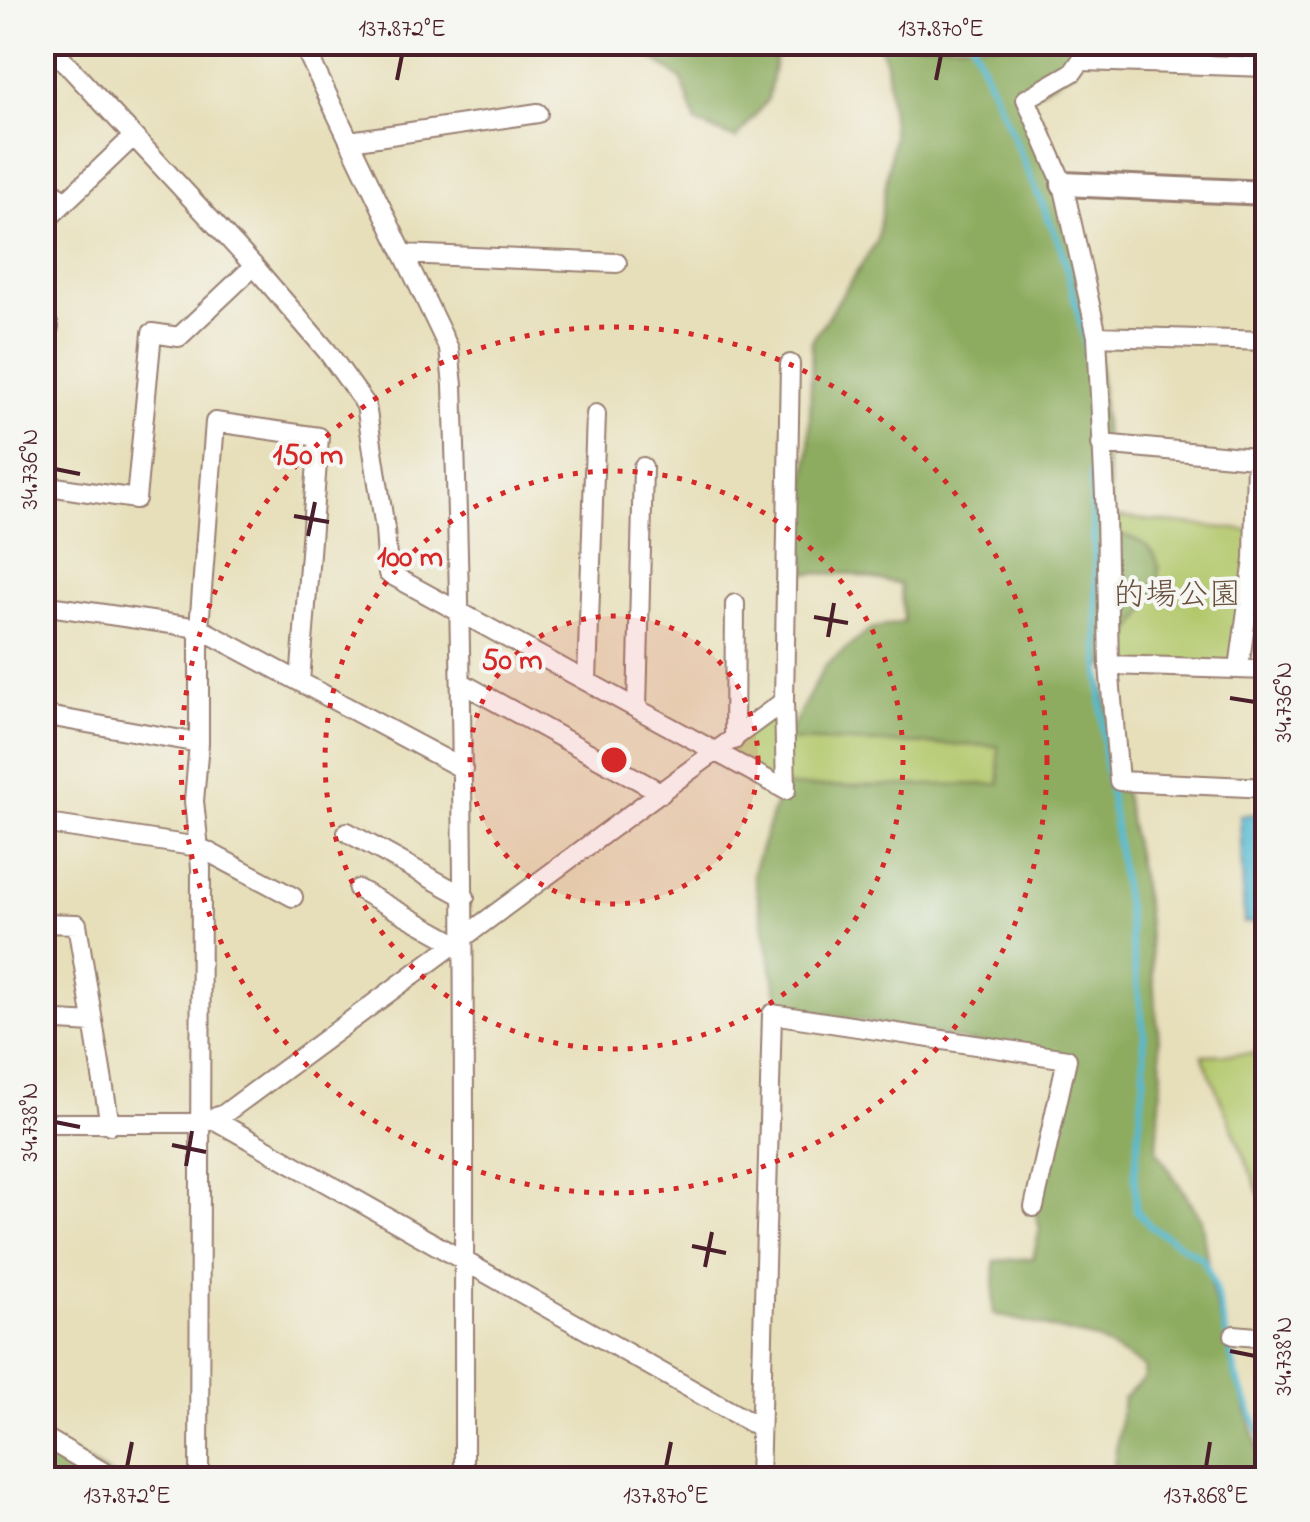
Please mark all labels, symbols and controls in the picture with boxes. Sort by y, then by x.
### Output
text: 137.872°E [358,12,446,48]
text: 137.870°E [898,12,984,48]
text: 34.736°N [13,429,49,509]
text: 150 m [273,435,343,479]
text: 100 m [377,537,443,581]
park label: 的場公園 [1113,573,1241,620]
text: 50 m [482,640,542,684]
text: 34.736°N [1267,662,1303,742]
centre of rings [596,742,632,778]
text: 34.738°N [13,1082,49,1162]
text: 34.738°N [1267,1316,1303,1396]
text: 137.872°E [83,1479,171,1515]
text: 137.870°E [623,1479,709,1515]
text: 137.868°E [1163,1479,1249,1515]

